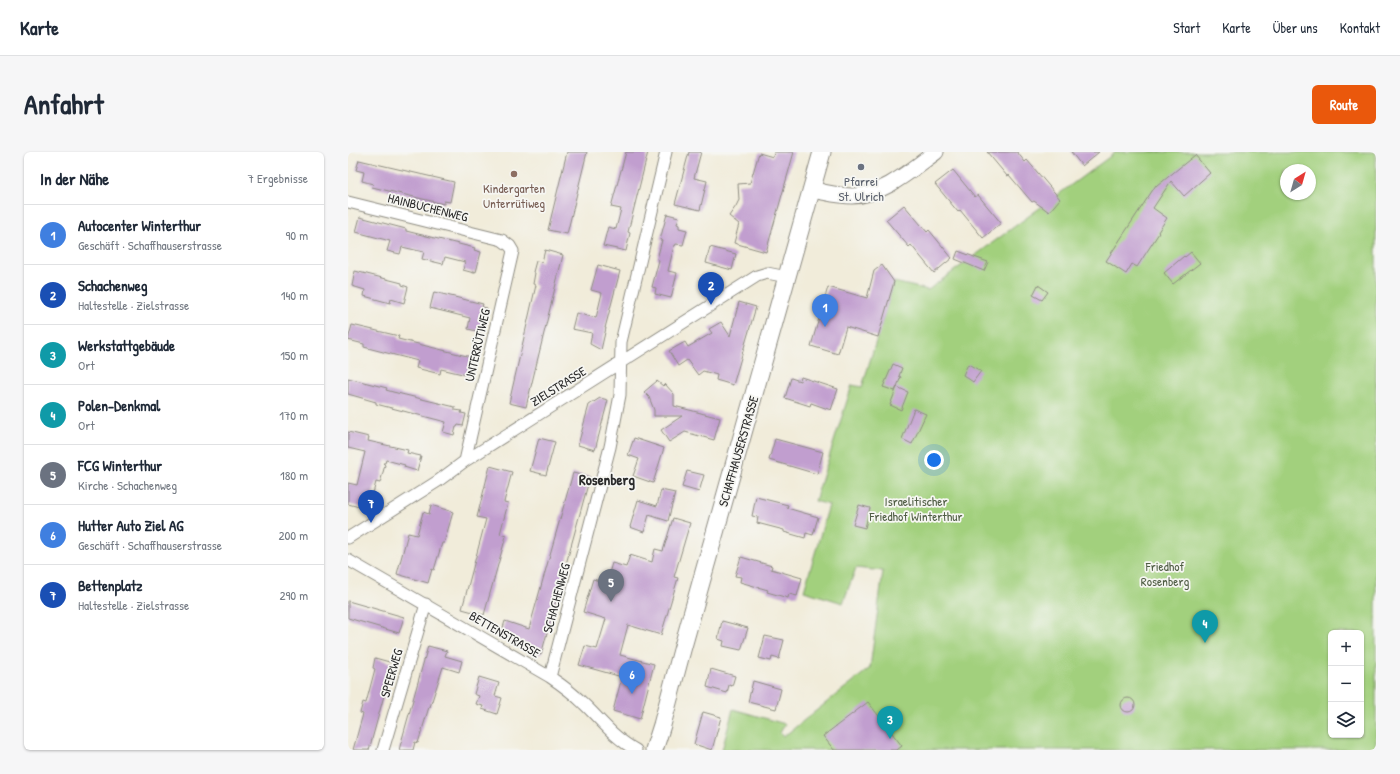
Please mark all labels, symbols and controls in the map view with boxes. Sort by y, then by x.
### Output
text: Karte [20,15,59,41]
text: Start [1173,18,1200,37]
text: Karte [1222,18,1251,37]
text: Über uns [1273,18,1318,37]
text: Kontakt [1340,18,1380,37]
text: Anfahrt [24,85,104,123]
button: Route [1312,85,1376,124]
marker: Pfarrei St. Ulrich [856,162,866,172]
north arrow [1280,164,1316,200]
text: In der Nähe [40,167,109,190]
text: 7 Ergebnisse [248,169,308,187]
marker: Kindergarten Unterrütiweg [509,169,519,179]
place label: Pfarrei St. Ulrich [838,172,884,205]
place label: Kindergarten Unterrütiweg [483,179,545,212]
street label: HAINBUCHENWEG [386,188,471,226]
text: Autocenter Winterthur [78,215,201,236]
text: 1 [51,226,55,244]
text: 90 m [286,226,308,244]
text: Geschäft · Schaffhauserstrasse [78,236,222,254]
pin: 2 [698,272,724,305]
text: Schachenweg [78,275,147,296]
text: 2 [50,286,56,304]
text: 140 m [281,286,308,304]
pin: 1 [812,294,838,327]
text: Haltestelle · Zielstrasse [78,296,189,314]
street label: UNTERRÜTIWEG [460,306,494,383]
text: Werkstattgebäude [78,335,175,356]
text: 3 [50,346,56,364]
text: 150 m [280,346,308,364]
text: Ort [78,356,95,374]
street label: ZIELSTRASSE [527,362,589,410]
street label: SCHAFFHAUSERSTRASSE [714,393,762,508]
text: Polen-Denkmal [78,395,160,416]
text: 4 [51,406,55,424]
text: 170 m [279,406,308,424]
text: Ort [78,416,95,434]
your location [924,450,944,470]
text: FCG Winterthur [78,455,162,476]
text: 5 [50,466,56,484]
text: 180 m [280,466,308,484]
district label: Rosenberg [579,469,635,491]
text: Kirche · Schachenweg [78,476,177,494]
pin: 7 [358,490,384,523]
park label: Israelitischer Friedhof Winterthur [869,492,962,525]
text: Hutter Auto Ziel AG [78,515,183,536]
text: 6 [50,526,56,544]
text: 200 m [278,526,308,544]
text: Geschäft · Schaffhauserstrasse [78,536,222,554]
park label: Friedhof Rosenberg [1141,557,1189,590]
street label: SCHACHENWEG [538,560,574,635]
pin: 5 [598,569,624,602]
text: Bettenplatz [78,575,143,596]
text: 7 [50,586,56,604]
text: 290 m [279,586,308,604]
text: Haltestelle · Zielstrasse [78,596,189,614]
street label: BETTENSTRASSE [466,606,544,662]
pin: 4 [1192,610,1218,643]
map controls [1328,630,1364,738]
button: + [1328,630,1364,666]
street label: SPEERWEG [376,646,407,699]
pin: 6 [619,661,645,694]
button: − [1328,666,1364,702]
button: layers [1328,702,1364,738]
pin: 3 [877,706,903,739]

